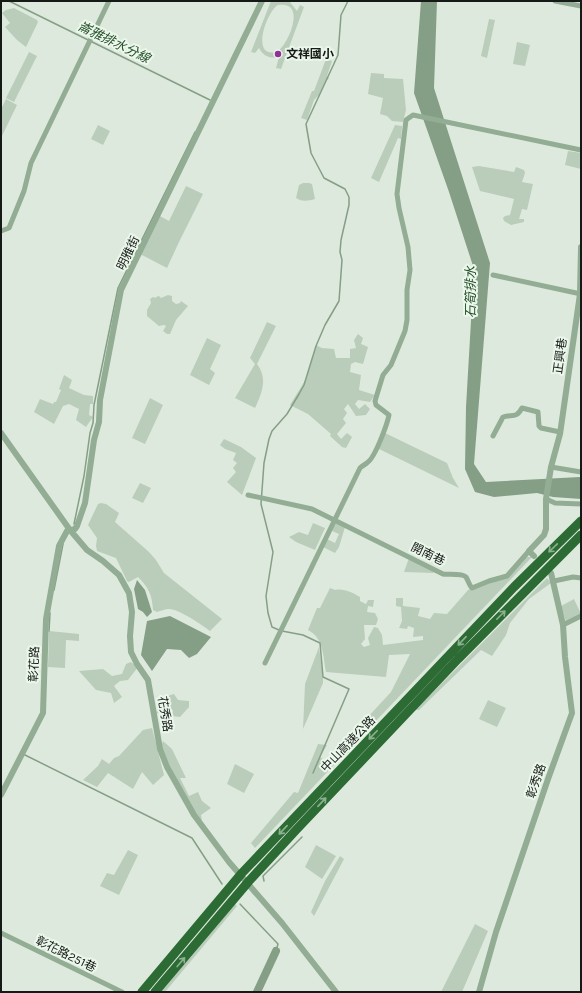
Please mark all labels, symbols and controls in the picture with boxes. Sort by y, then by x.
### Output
water label: 崙雅排水分線 [76,18,154,67]
place label: 文祥國小 [286,47,334,61]
marker: 文祥國小 [273,49,283,59]
street label: 明雅街 [114,234,142,272]
water label: 石筍排水 [463,265,478,318]
street label: 正興巷 [551,337,569,375]
street label: 開南巷 [409,540,447,568]
one-way arrow [548,543,558,553]
one-way arrow [497,610,506,620]
one-way arrow [457,636,467,646]
street label: 彰花路 [26,646,42,682]
street label: 花秀路 [155,695,175,733]
street label: 中山高速公路 [318,713,378,775]
one-way arrow [368,730,377,740]
street label: 彰秀路 [524,762,548,800]
one-way arrow [317,797,327,807]
one-way arrow [279,825,288,835]
street label: 彰花路251巷 [33,933,99,975]
one-way arrow [176,957,185,968]

